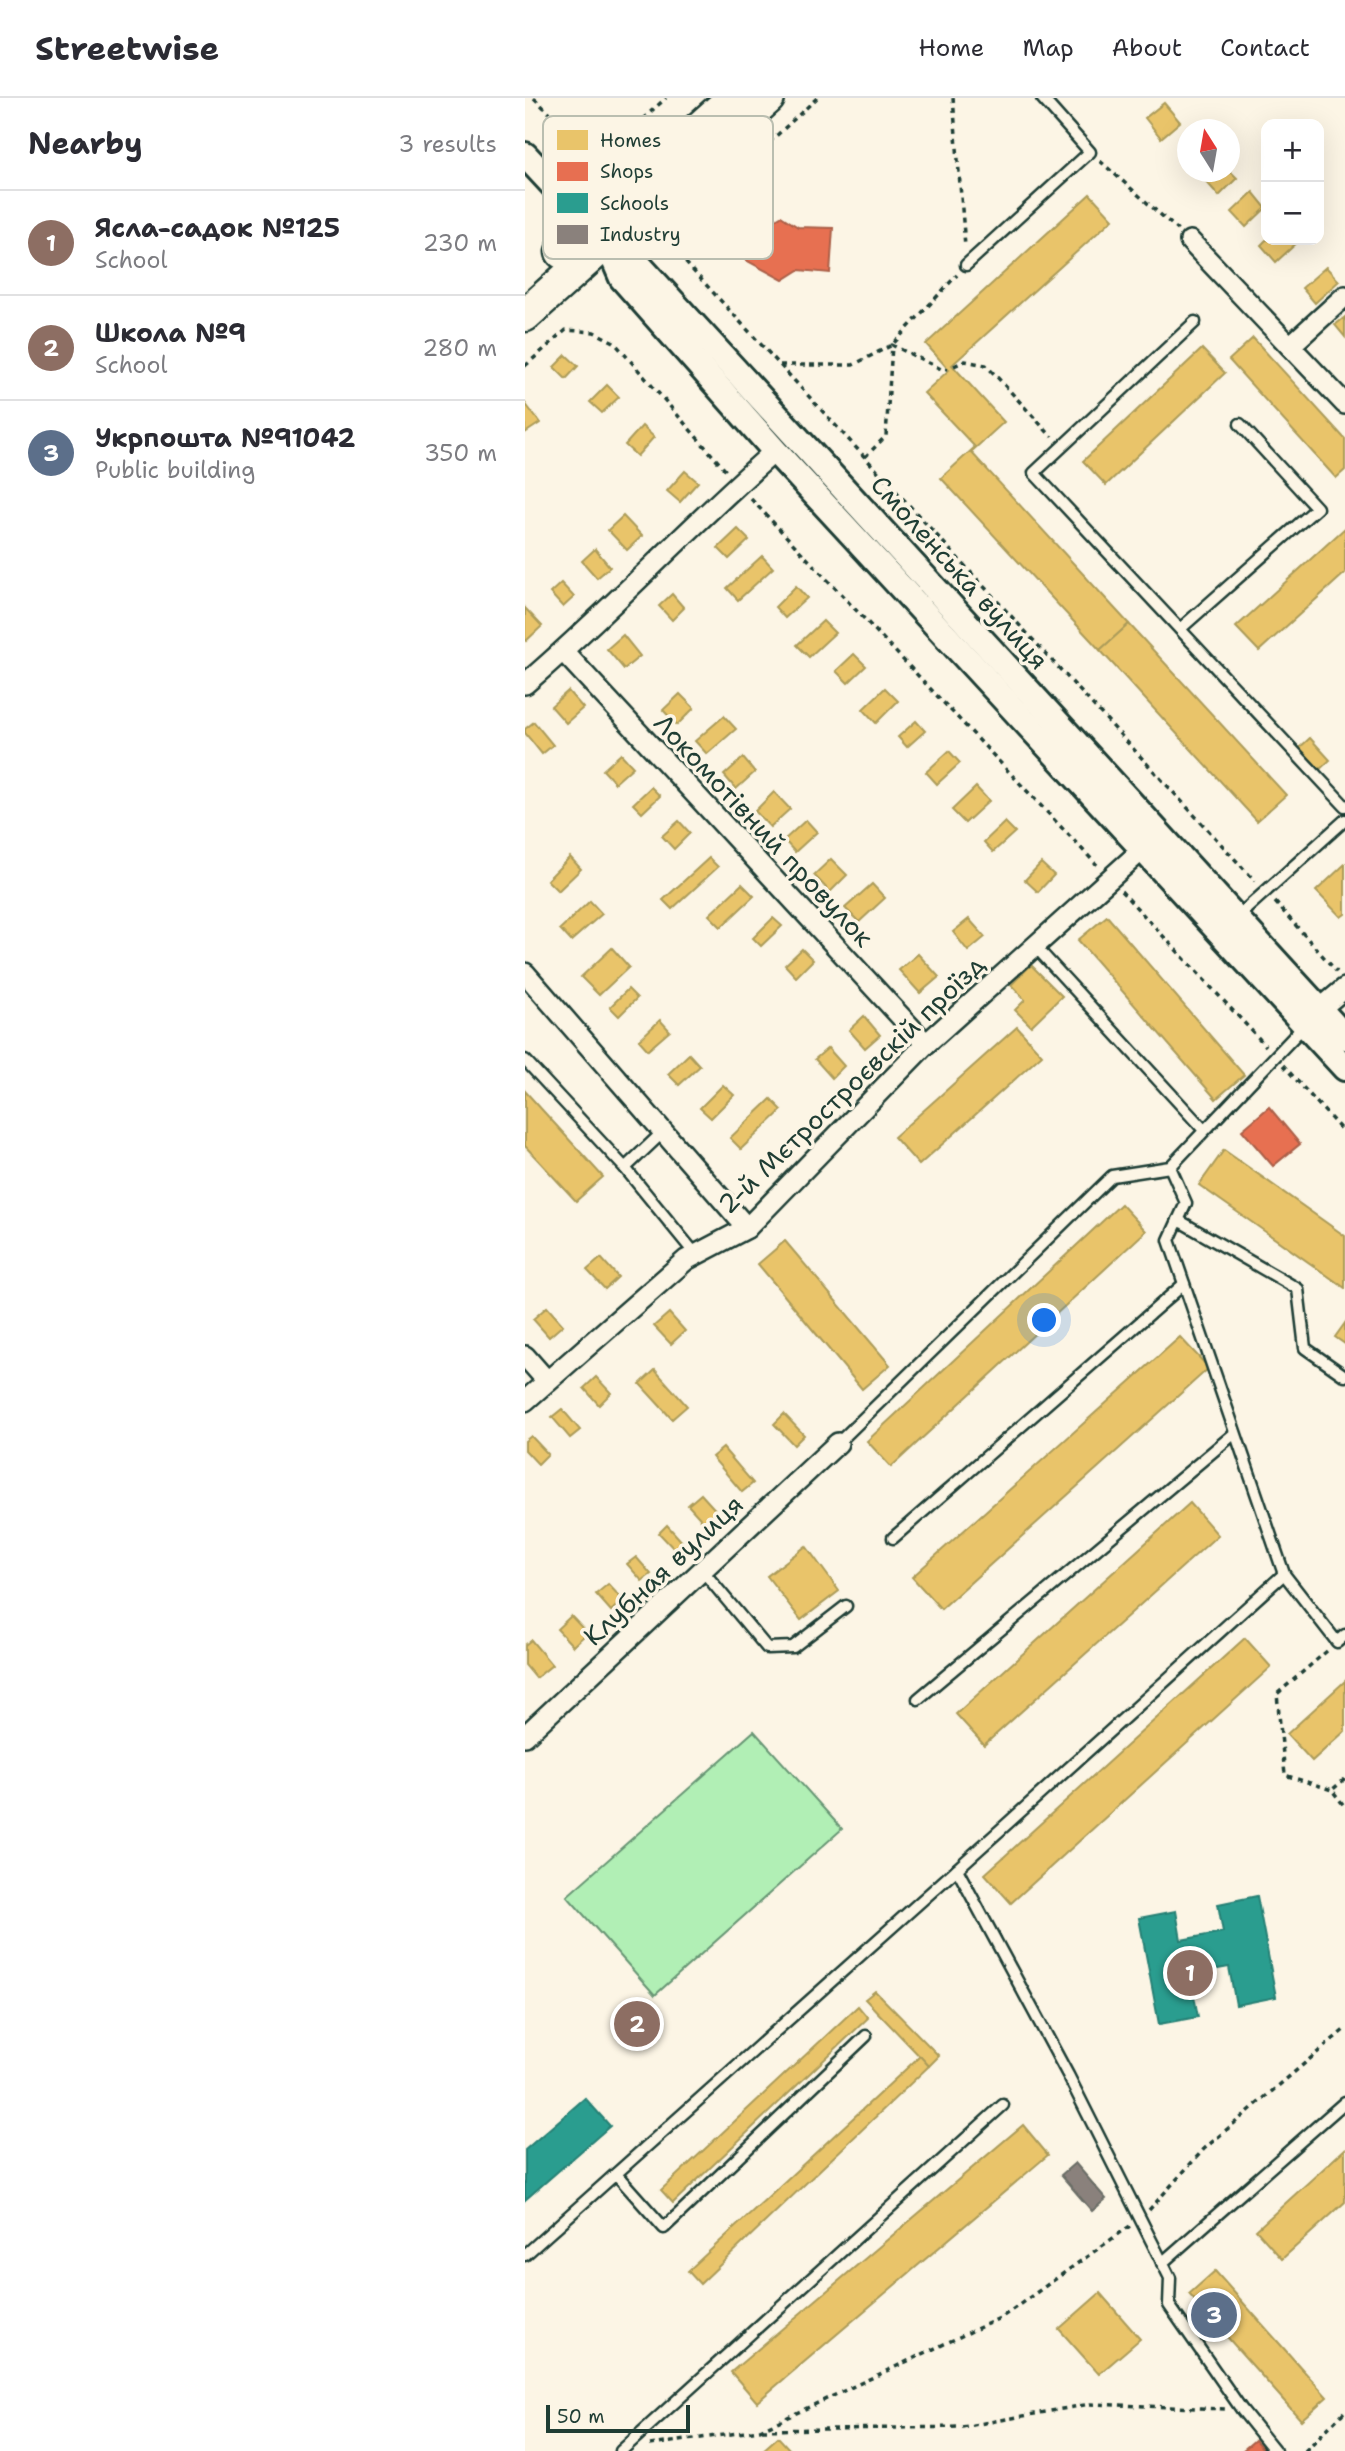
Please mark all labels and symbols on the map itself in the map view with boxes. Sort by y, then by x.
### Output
legend [543,116,773,259]
north arrow [1177,119,1240,182]
text: Homes [600,128,661,153]
text: Shops [600,159,654,184]
text: Schools [600,191,669,216]
text: Industry [600,222,681,247]
street label: Смоленська вулиця [863,467,1057,677]
street label: Локомотівний провулок [647,706,882,954]
street label: 2-й Мєтростроєвскій проїзд [710,947,992,1221]
your location [1027,1303,1061,1337]
street label: Клубная вулиця [576,1487,750,1653]
pin: 1 [1167,1947,1213,1999]
pin: 2 [614,1998,660,2050]
pin: 3 [1191,2289,1237,2341]
scale bar [546,2402,689,2434]

